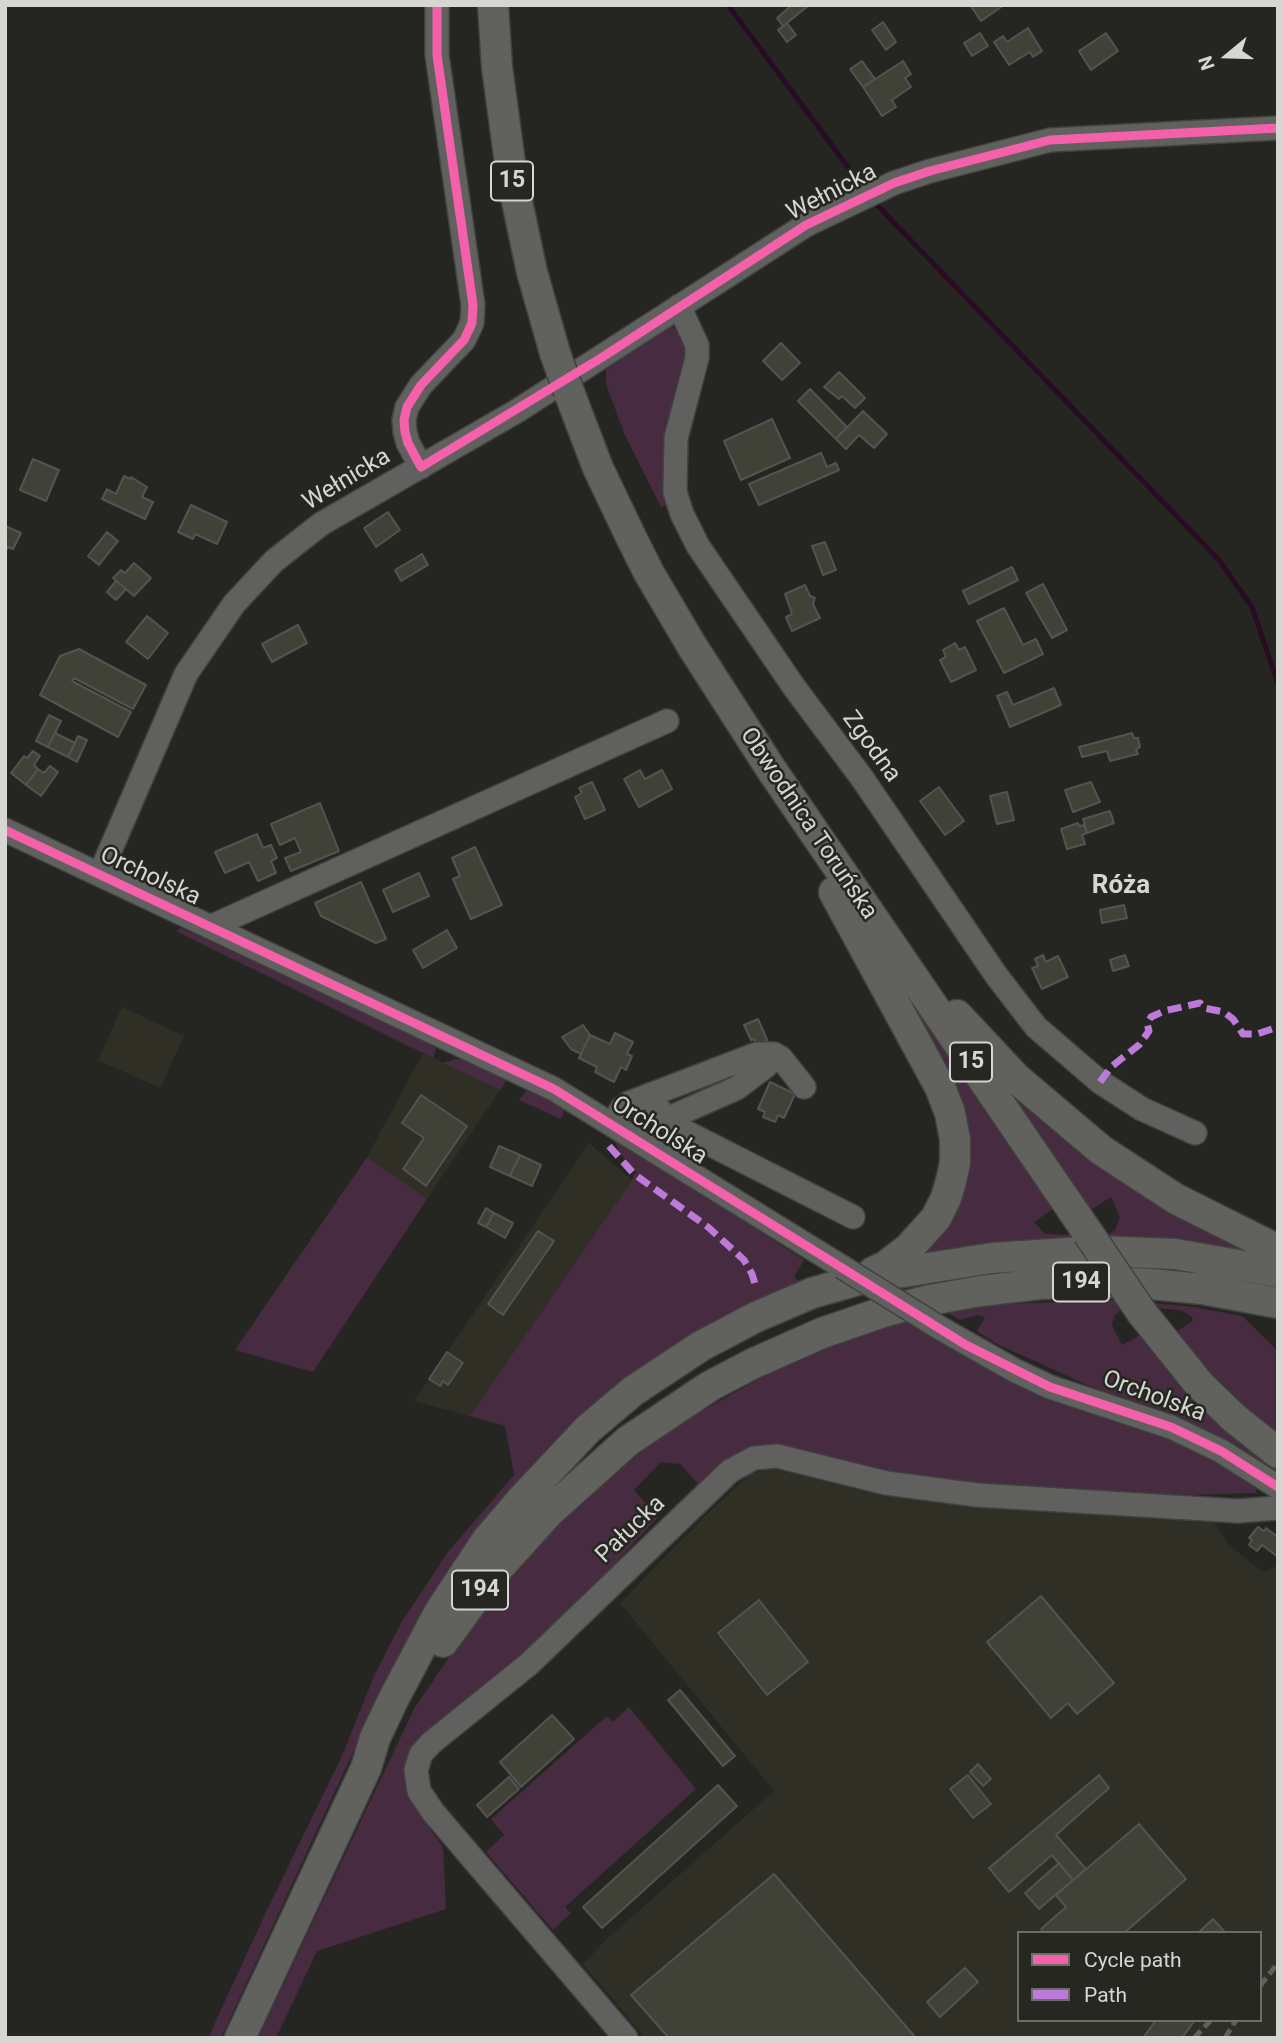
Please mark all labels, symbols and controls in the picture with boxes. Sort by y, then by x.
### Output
north arrow [1192,21,1262,91]
text: N [1194,53,1220,73]
street label: Wełnicka [782,158,882,228]
road number: 15 [491,162,533,200]
street label: Wełnicka [298,443,396,517]
street label: Zgodna [836,706,906,788]
street label: Obwodnica Toruńska [733,723,883,925]
street label: Orcholska [95,841,205,913]
district label: Róża [1092,870,1150,902]
road number: 15 [950,1042,992,1082]
street label: Orcholska [606,1090,712,1172]
road number: 194 [1053,1262,1109,1302]
street label: Orcholska [1099,1365,1209,1429]
street label: Pałucka [590,1490,672,1570]
road number: 194 [452,1570,508,1610]
legend [1017,1931,1262,2022]
text: Cycle path [1084,1948,1182,1972]
text: Path [1084,1983,1127,2007]

